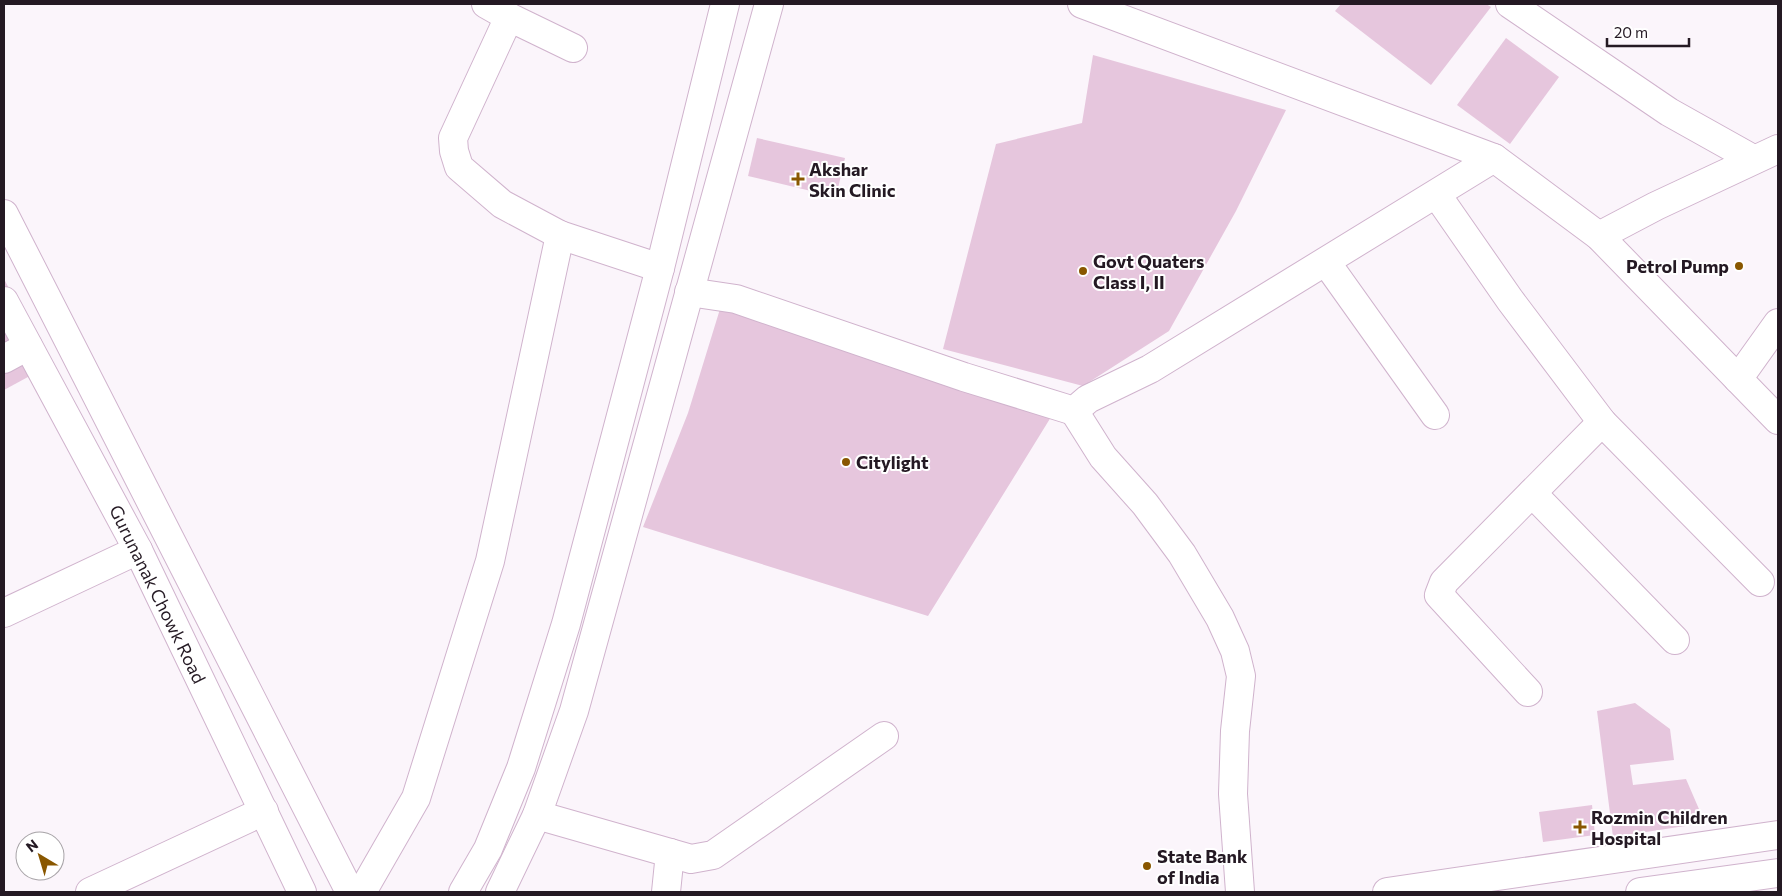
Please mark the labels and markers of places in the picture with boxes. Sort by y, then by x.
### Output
place label: Akshar Skin Clinic [809,158,896,201]
marker: Akshar Skin Clinic [791,172,805,186]
place label: Govt Quaters Class I, II [1093,250,1204,293]
place label: Petrol Pump [1626,255,1729,277]
marker: Petrol Pump [1733,260,1745,272]
marker: Govt Quaters Class I, II [1077,265,1089,277]
place label: Citylight [856,451,929,473]
marker: Citylight [840,456,852,468]
place label: Rozmin Children Hospital [1591,806,1728,849]
marker: Rozmin Children Hospital [1573,820,1587,834]
place label: State Bank of India [1157,845,1248,888]
marker: State Bank of India [1141,860,1153,872]

